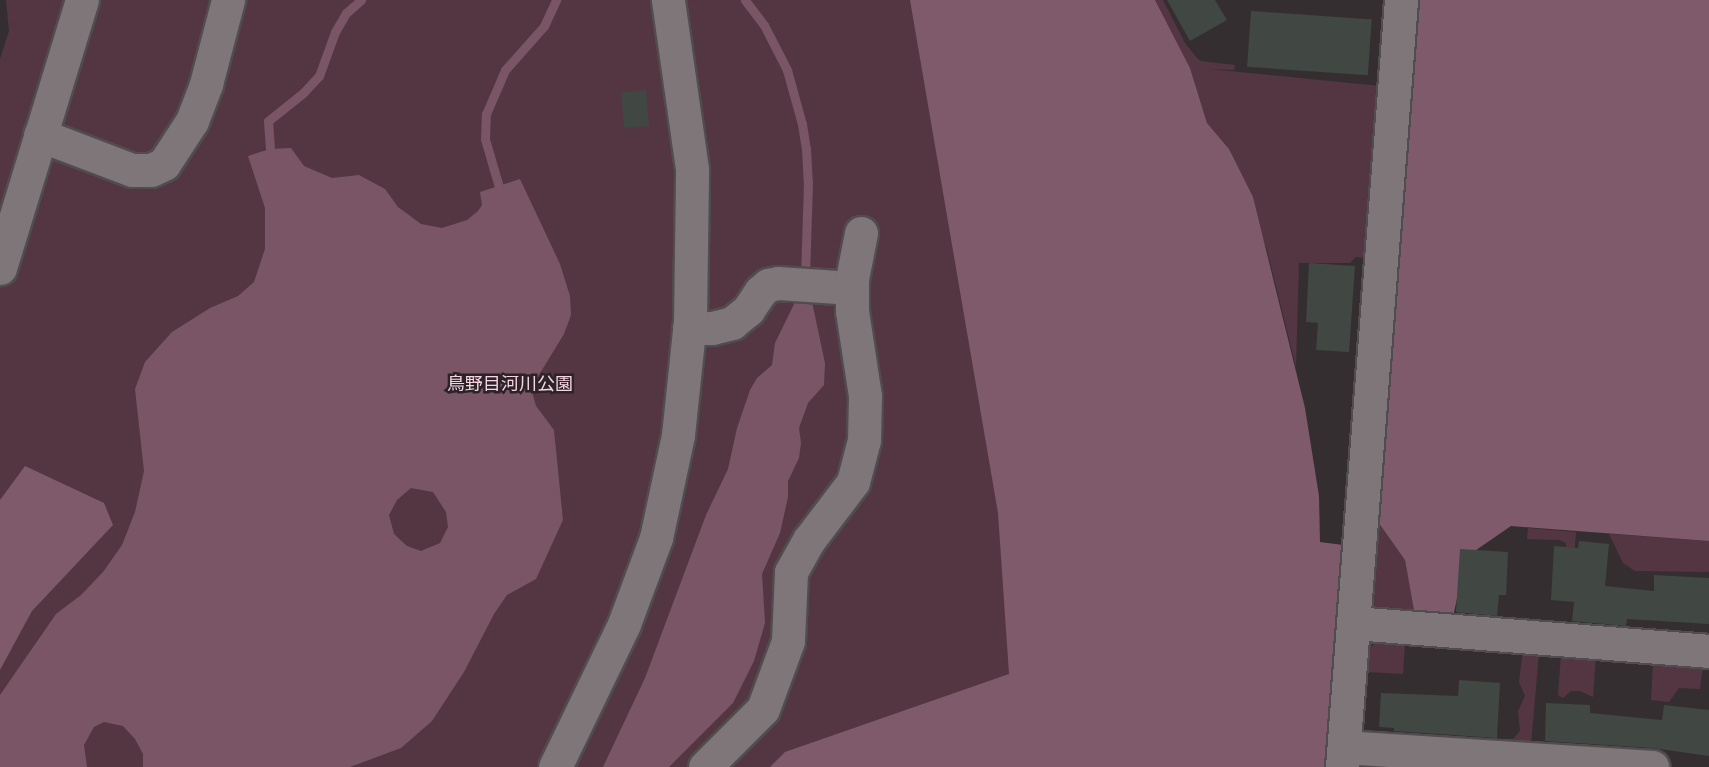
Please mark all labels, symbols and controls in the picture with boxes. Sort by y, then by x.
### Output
park label: 鳥野目河川公園 [447,373,573,395]

